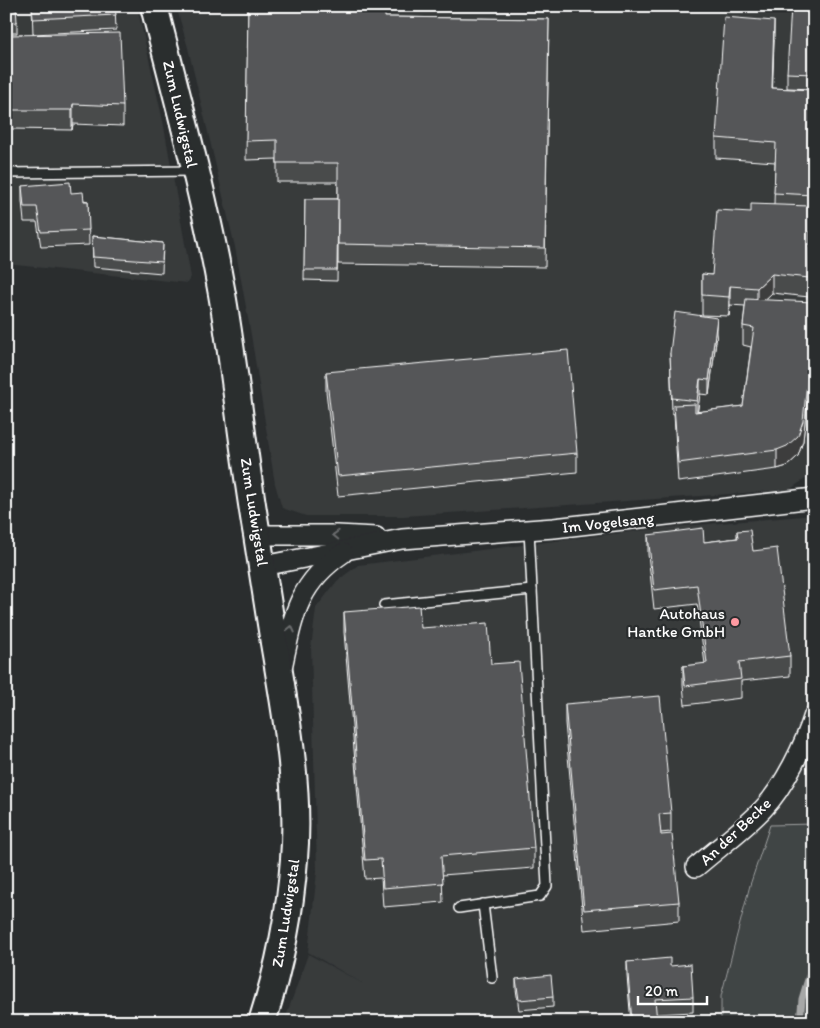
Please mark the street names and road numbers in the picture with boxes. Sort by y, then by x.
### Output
street label: Zum Ludwigstal [159,59,202,170]
street label: Zum Ludwigstal [237,456,273,568]
street label: Im Vogelsang [561,508,656,537]
street label: An der Becke [696,793,775,869]
street label: Zum Ludwigstal [268,857,304,969]

